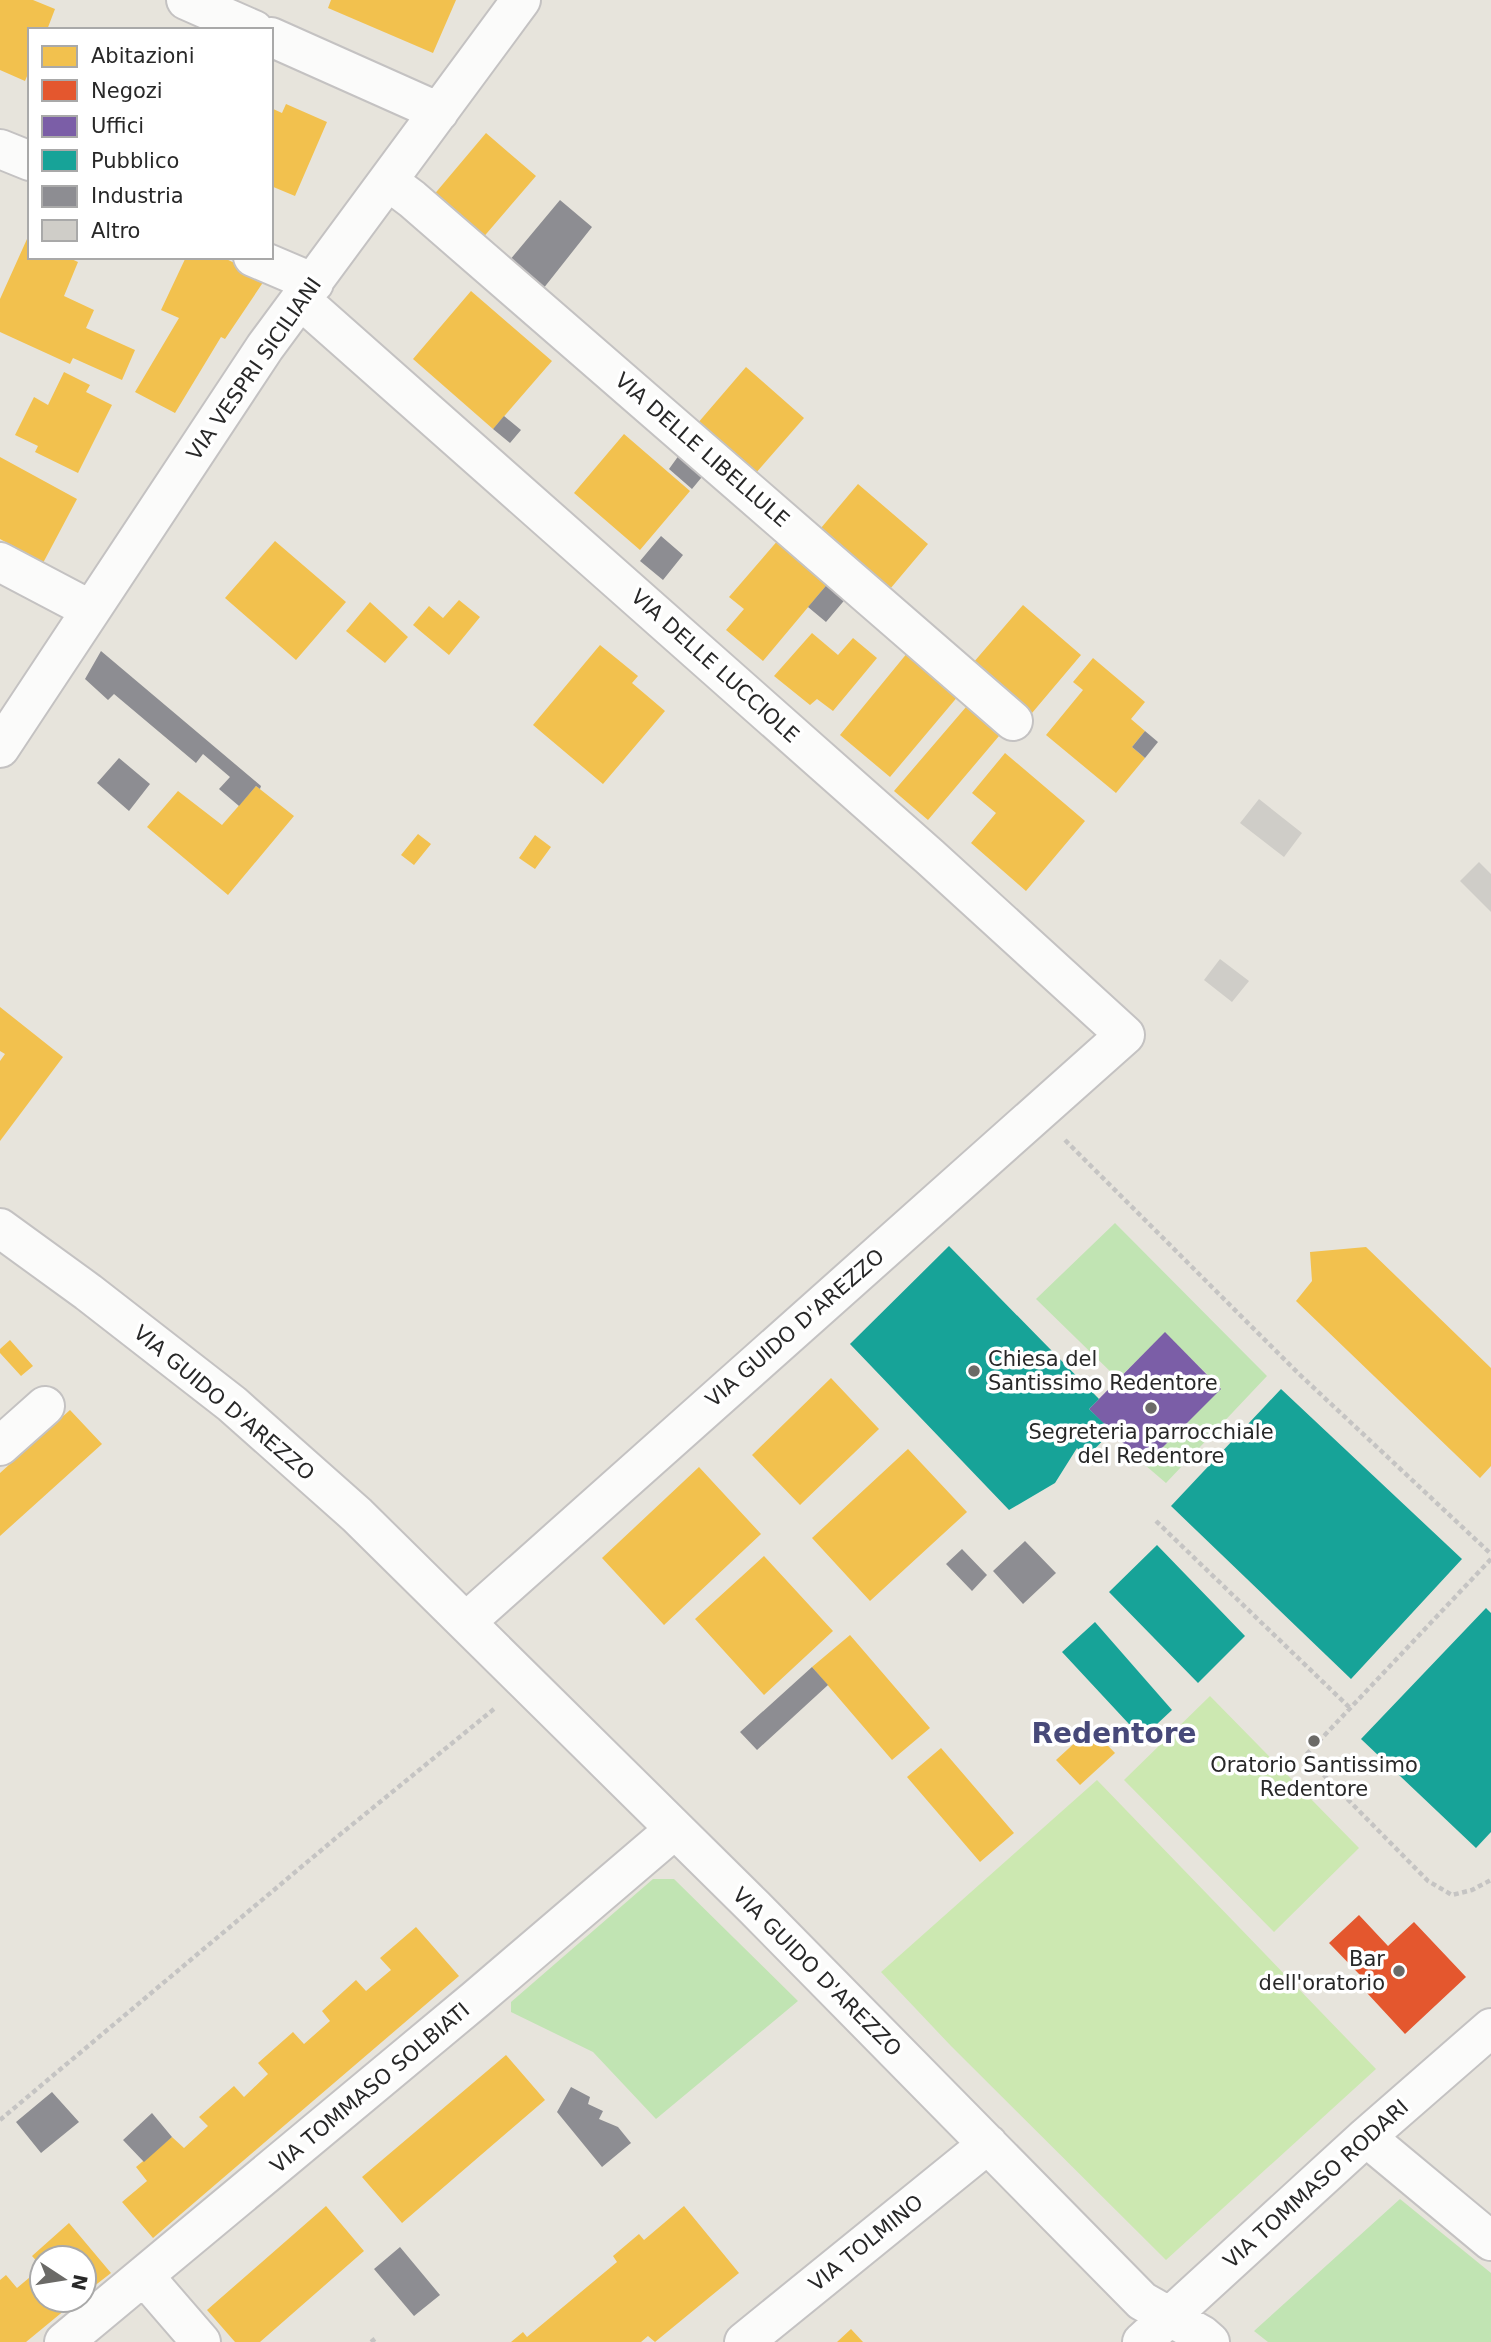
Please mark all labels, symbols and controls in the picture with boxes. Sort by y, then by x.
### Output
legend [28,28,273,259]
text: Abitazioni [91,44,194,68]
text: Negozi [91,79,163,103]
text: Uffici [91,114,144,138]
text: Pubblico [91,149,179,173]
text: Industria [91,184,184,208]
text: Altro [91,219,140,243]
street label: VIA VESPRI SICILIANI [182,273,326,465]
street label: VIA DELLE LIBELLULE [610,368,794,532]
street label: VIA DELLE LUCCIOLE [626,584,804,748]
street label: VIA GUIDO D'AREZZO [701,1244,889,1412]
street label: VIA GUIDO D'AREZZO [129,1320,319,1486]
place label: Chiesa del Santissimo Redentore [988,1347,1218,1395]
marker: Chiesa del Santissimo Redentore [966,1363,982,1379]
marker: Segreteria parrocchiale del Redentore [1143,1400,1159,1416]
place label: Segreteria parrocchiale del Redentore [1028,1420,1274,1468]
district label: Redentore [1032,1717,1196,1750]
marker: Oratorio Santissimo Redentore [1306,1733,1322,1749]
place label: Oratorio Santissimo Redentore [1210,1753,1418,1801]
street label: VIA GUIDO D'AREZZO [728,1883,906,2061]
place label: Bar dell'oratorio [1259,1947,1385,1995]
marker: Bar dell'oratorio [1391,1963,1407,1979]
street label: VIA TOMMASO SOLBIATI [266,1998,474,2178]
street label: VIA TOMMASO RODARI [1219,2095,1413,2273]
street label: VIA TOLMINO [804,2190,928,2296]
north arrow [28,2244,98,2314]
text: N [67,2272,92,2293]

